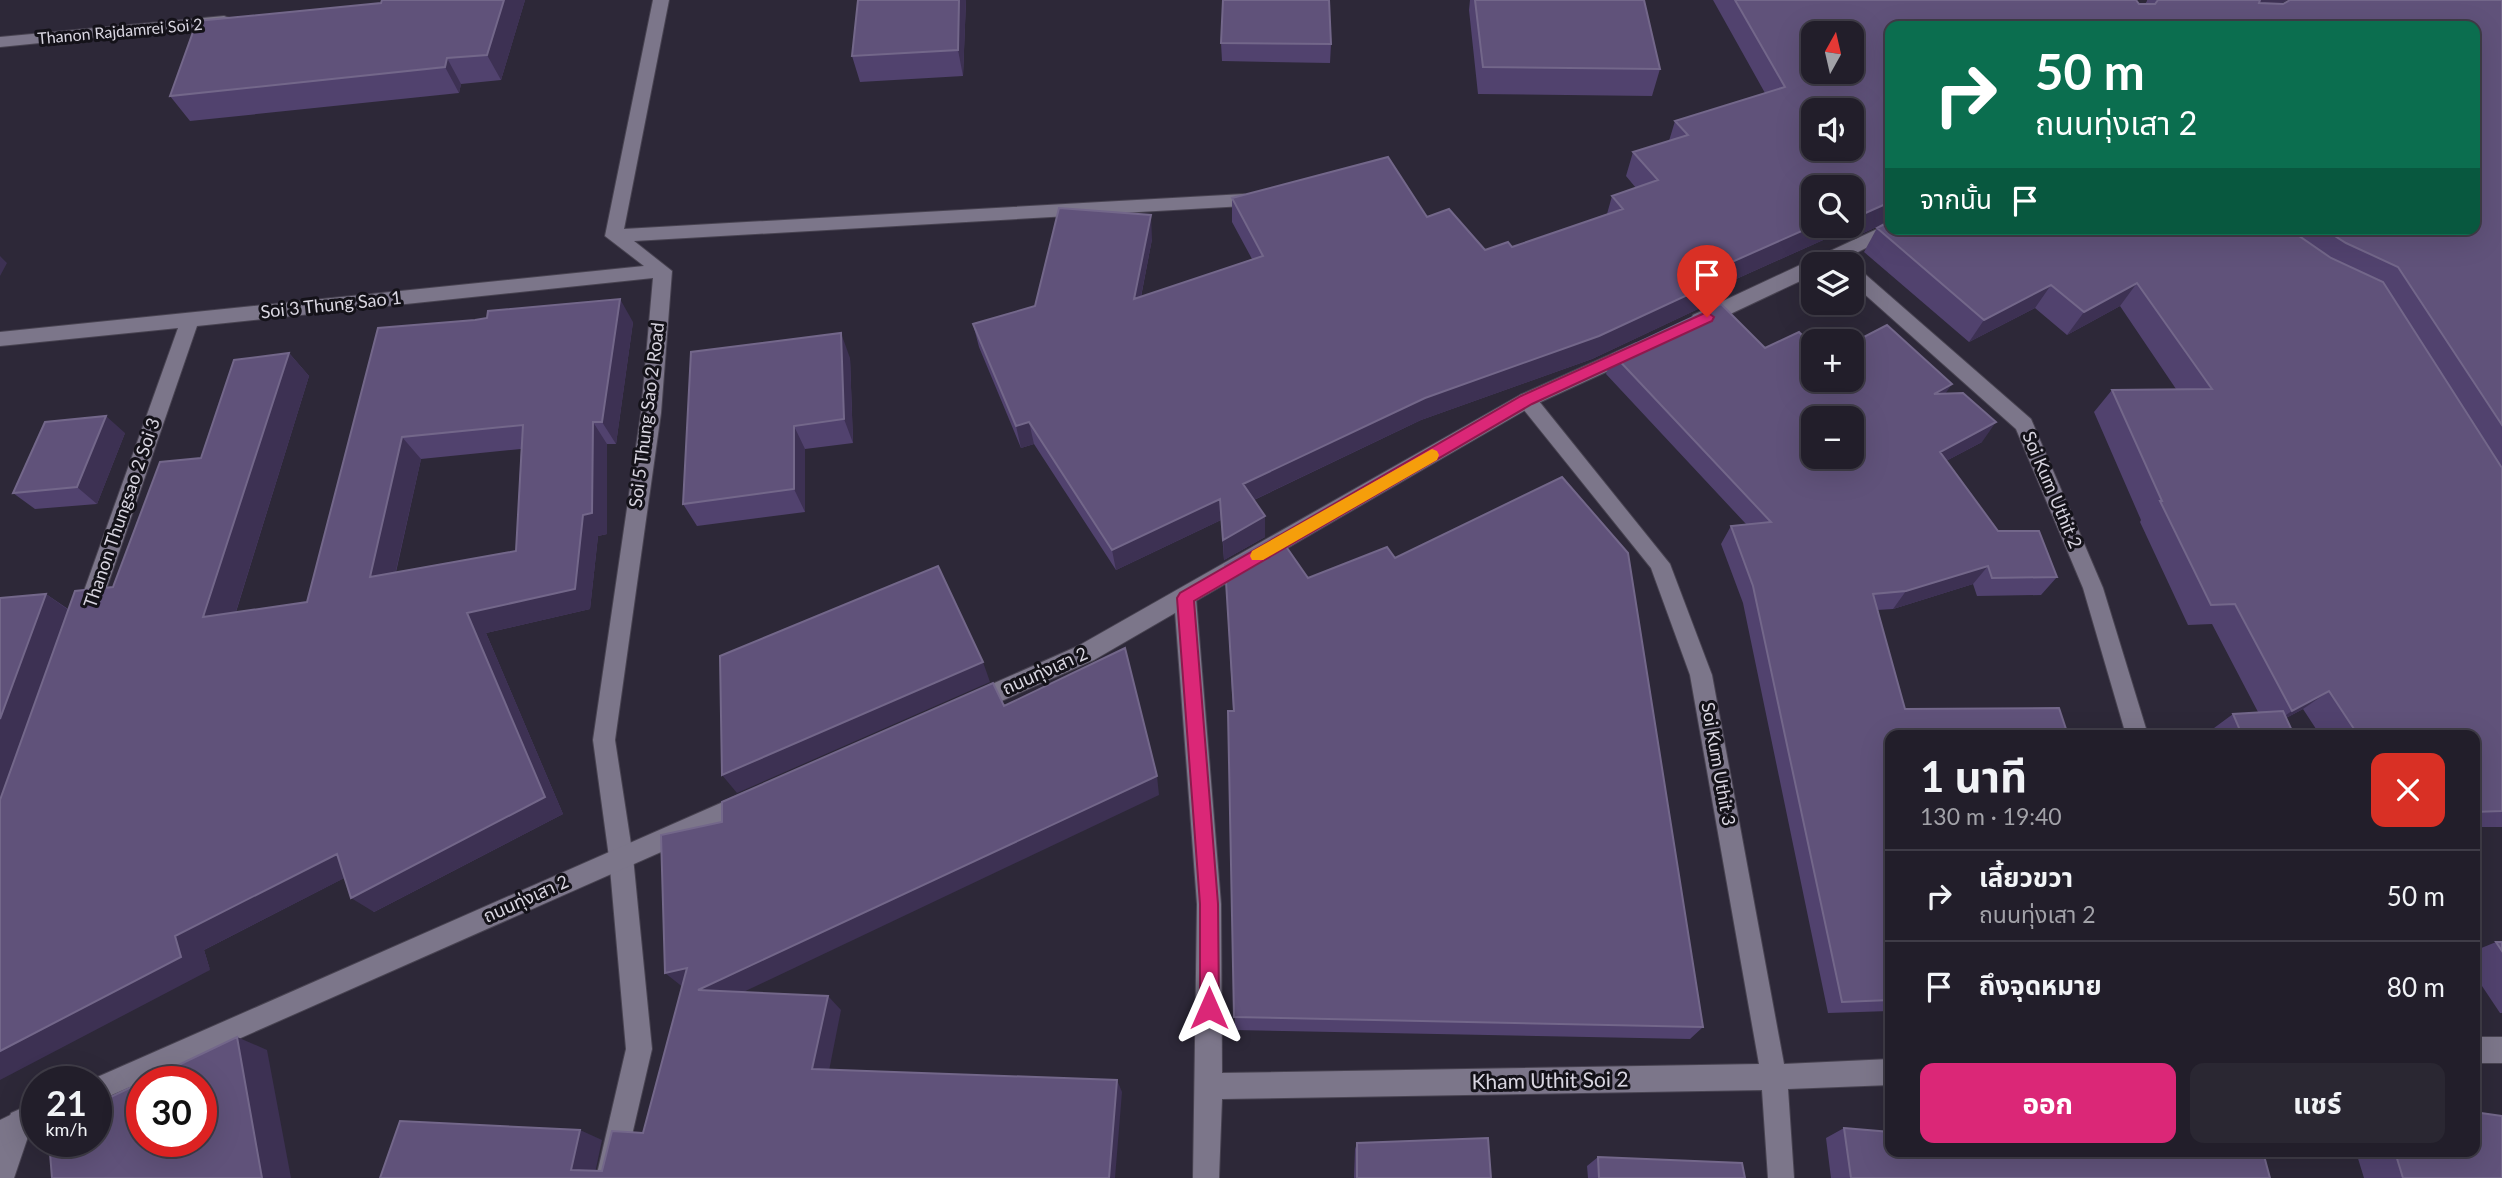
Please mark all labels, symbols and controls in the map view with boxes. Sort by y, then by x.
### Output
street label: Thanon Rajdamrei Soi 2 [37,14,203,47]
north arrow [1801,21,1864,84]
map controls [1801,21,1864,469]
text: 50 m [2035,42,2145,100]
icon: right [1920,49,2011,140]
button: sound [1801,98,1864,161]
text: ถนนทุ่งเสา 2 [2035,103,2197,142]
button: search [1801,175,1864,238]
icon: arrive [2006,182,2044,220]
text: จากนั้น [1920,183,1992,215]
pin [1677,245,1737,317]
button: layers [1801,252,1864,315]
icon: arrive [1688,256,1726,294]
street label: Soi 3 Thung Sao 1 [259,286,403,322]
street label: Soi 5 Thung Sao 2 Road [624,321,668,509]
button: + [1801,329,1864,392]
button: − [1801,406,1864,469]
street label: Thanon Thungsao 2 Soi 3 [78,415,164,611]
street label: Soi Kum Uthit 2 [2018,428,2087,551]
street label: ถนนทุ่งเสา 2 [998,641,1091,700]
street label: Soi Kum Uthit 3 [1697,700,1741,827]
text: 1 นาที [1920,751,2027,801]
button: close [2371,753,2445,827]
text: 130 m · 19:40 [1920,802,2062,830]
text: เลี้ยวขวา [1979,861,2073,893]
street label: ถนนทุ่งเสา 2 [479,869,572,928]
icon: right [1920,877,1958,915]
text: 50 m [2387,880,2445,912]
text: ถนนทุ่งเสา 2 [1979,900,2096,928]
icon: arrive [1920,968,1958,1006]
text: ถึงจุดหมาย [1979,969,2102,1001]
position arrow [1172,971,1246,1045]
text: 80 m [2387,971,2445,1003]
button: ออก [1920,1063,2176,1143]
button: แชร์ [2190,1063,2445,1143]
speed limit sign: 30 [126,1066,217,1157]
street label: Kham Uthit Soi 2 [1471,1066,1629,1093]
text: 21 [46,1081,87,1123]
text: km/h [45,1118,88,1140]

